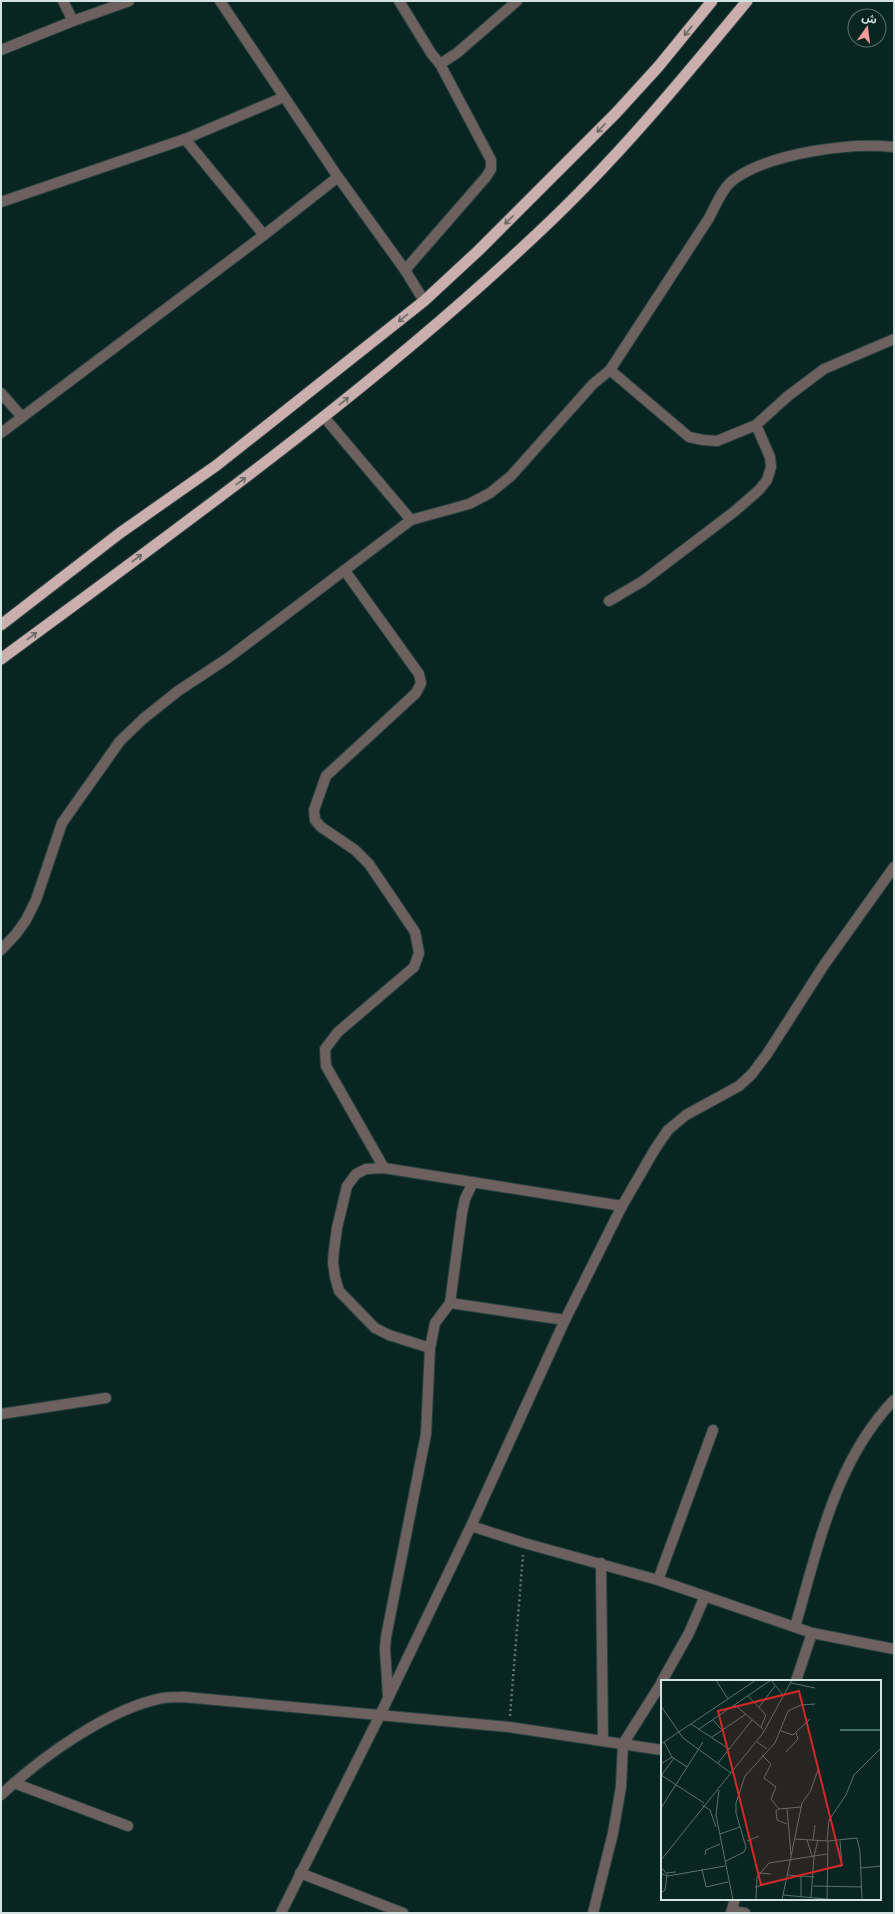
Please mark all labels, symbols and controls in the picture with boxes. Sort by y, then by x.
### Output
north arrow [847,8,887,48]
text: ش [860,10,878,27]
one-way arrow [683,26,692,37]
one-way arrow [596,123,606,133]
one-way arrow [504,215,514,225]
one-way arrow [398,313,409,322]
one-way arrow [339,397,349,406]
one-way arrow [236,476,247,485]
one-way arrow [131,554,142,562]
one-way arrow [27,631,38,640]
inset map [661,1680,881,1900]

